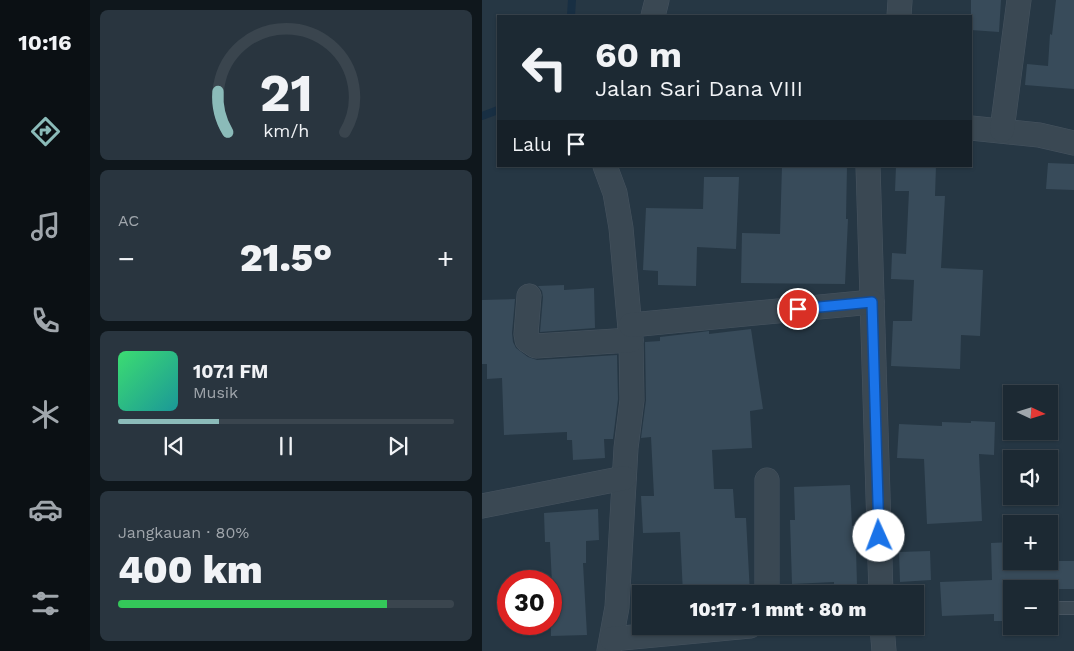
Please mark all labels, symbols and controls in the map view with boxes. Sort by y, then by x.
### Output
text: 10:16 [18,30,72,55]
text: 60 m [595,34,682,76]
icon: left [512,35,577,100]
text: 21 [259,63,313,124]
text: Jalan Sari Dana VIII [595,76,803,101]
icon: directions [28,114,63,149]
text: km/h [263,120,309,141]
icon: arrive [562,130,590,158]
text: Lalu [512,133,552,156]
icon: music [28,209,63,244]
text: AC [118,211,139,230]
text: 21.5° [240,236,332,280]
text: − [118,242,135,275]
text: + [437,242,454,275]
pin [777,288,819,330]
icon: arrive [784,295,812,323]
icon: phone [28,303,63,338]
text: 107.1 FM [193,360,268,383]
text: Musik [193,383,238,402]
north arrow [1003,385,1058,440]
map controls [1003,385,1058,635]
icon: climate [28,397,63,432]
icon: previous [160,432,188,460]
icon: pause [272,432,300,460]
icon: next [384,432,412,460]
button: sound [1003,450,1058,505]
icon: car [28,492,63,527]
position arrow [852,509,904,561]
button: + [1003,515,1058,570]
text: Jangkauan · 80% [118,523,249,542]
text: 400 km [118,548,263,592]
speed limit sign: 30 [497,570,562,635]
button: − [1003,580,1058,635]
icon: filters [28,586,63,621]
text: 10:17 · 1 mnt · 80 m [690,598,866,621]

